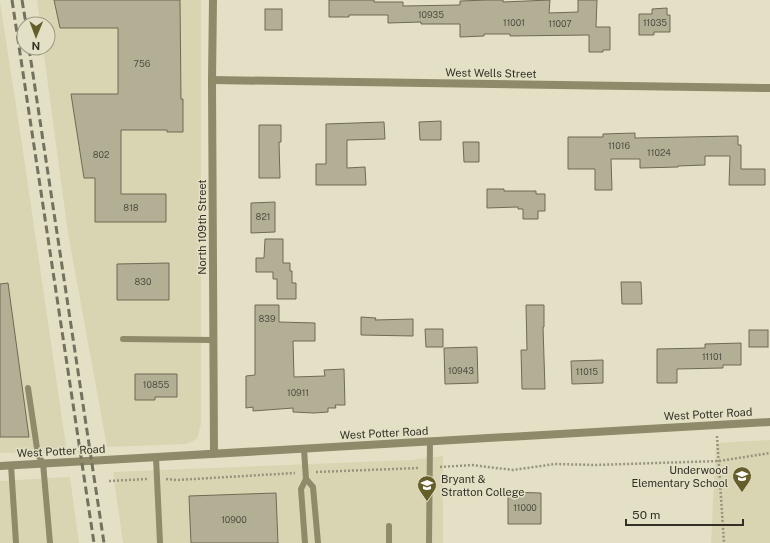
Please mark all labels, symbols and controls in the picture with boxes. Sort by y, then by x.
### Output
house number: 10935 [418,9,444,20]
north arrow [16,16,56,56]
house number: 11001 [503,17,525,28]
house number: 11035 [643,17,667,28]
house number: 11007 [548,18,572,29]
text: N [31,40,40,52]
house number: 756 [134,58,151,69]
street label: West Wells Street [445,66,537,80]
house number: 11016 [608,140,630,151]
house number: 11024 [647,147,671,158]
house number: 802 [93,149,109,160]
street label: North 109th Street [196,179,208,275]
house number: 818 [123,202,139,213]
house number: 821 [256,211,270,222]
house number: 830 [135,276,152,287]
house number: 839 [259,313,276,324]
house number: 11101 [702,351,722,362]
house number: 10943 [448,365,474,376]
house number: 11015 [576,366,598,377]
house number: 10855 [143,379,169,390]
house number: 10911 [287,387,309,398]
street label: West Potter Road [663,406,753,422]
street label: West Potter Road [339,425,429,441]
street label: West Potter Road [16,443,106,459]
place label: Underwood Elementary School [631,464,728,489]
school or university icon: Underwood Elementary School [731,465,753,493]
place label: Bryant & Stratton College [441,473,525,498]
school or university icon: Bryant & Stratton College [416,474,438,502]
scale bar [626,501,743,527]
house number: 11000 [513,502,537,513]
text: 50 m [632,508,660,522]
house number: 10900 [221,514,247,525]

